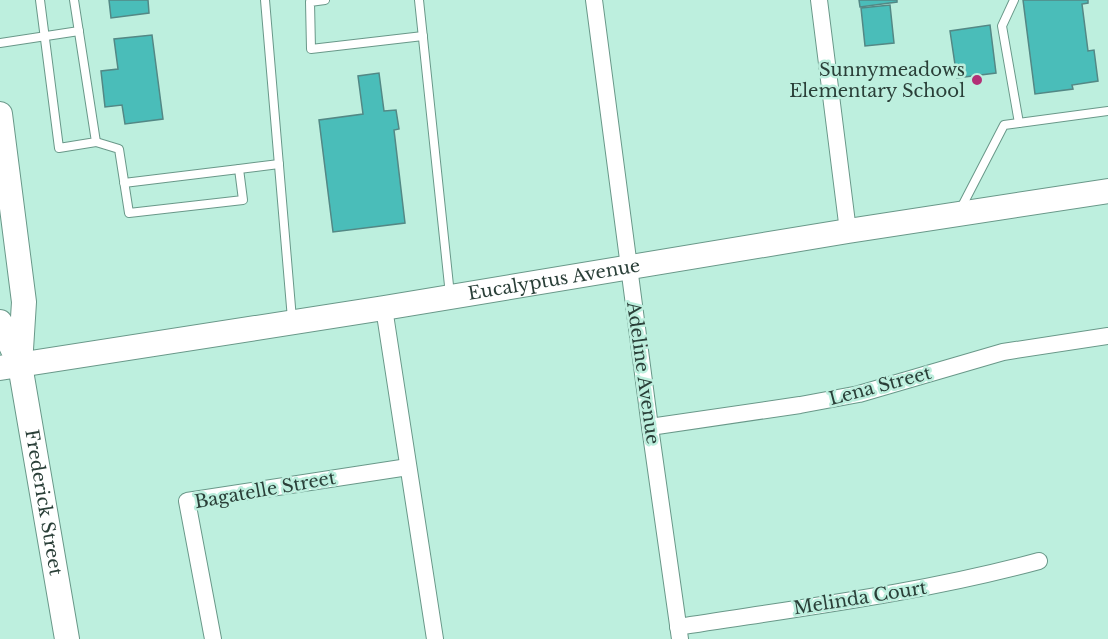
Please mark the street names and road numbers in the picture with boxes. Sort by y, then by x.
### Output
street label: Eucalyptus Avenue [466,255,642,305]
street label: Adeline Avenue [622,299,664,446]
street label: Lena Street [826,362,934,410]
street label: Frederick Street [20,428,67,577]
street label: Bagatelle Street [193,467,337,513]
street label: Melinda Court [792,577,928,619]

